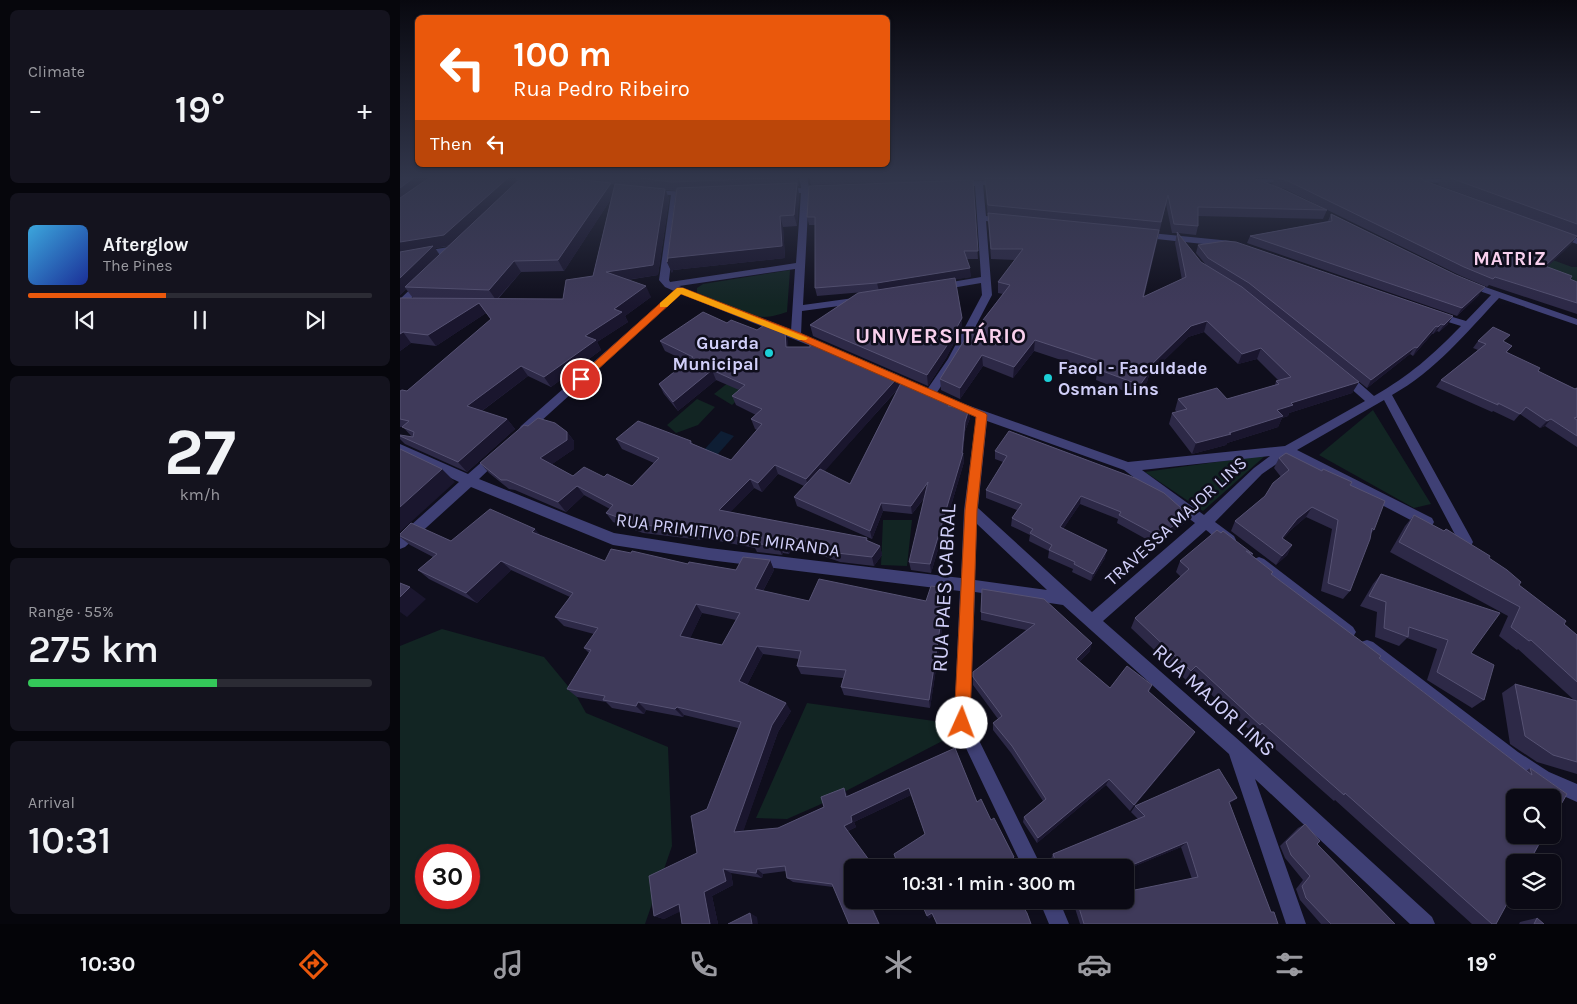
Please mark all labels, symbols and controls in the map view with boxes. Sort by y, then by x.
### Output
text: 100 m [513,34,612,75]
icon: left [430,35,495,100]
text: Climate [28,62,85,81]
text: Rua Pedro Ribeiro [513,76,690,102]
text: 19° [175,87,225,132]
text: − [28,93,43,126]
text: + [357,93,372,126]
icon: left [482,130,510,158]
text: Then [430,133,472,155]
text: Afterglow [103,234,189,256]
district label: MATRIZ [1473,248,1547,270]
text: The Pines [103,256,173,275]
icon: previous [71,306,99,334]
icon: pause [186,306,214,334]
icon: next [301,306,329,334]
district label: UNIVERSITÁRIO [855,322,1027,349]
place label: Guarda Municipal [672,332,759,375]
marker: Guarda Municipal [763,347,775,359]
place label: Facol - Faculdade Osman Lins [1058,357,1207,400]
pin [560,358,602,400]
icon: arrive [567,365,595,393]
marker: Facol - Faculdade Osman Lins [1042,372,1054,384]
text: 27 [164,414,236,490]
street label: TRAVESSA MAJOR LINS [1101,452,1251,590]
text: km/h [180,485,220,504]
street label: RUA PAES CABRAL [928,503,960,673]
street label: RUA PRIMITIVO DE MIRANDA [615,508,841,562]
text: Range · 55% [28,602,114,621]
text: 275 km [28,627,159,672]
street label: RUA MAJOR LINS [1148,639,1280,761]
position arrow [935,696,987,748]
map controls [1506,789,1561,909]
button: search [1506,789,1561,844]
text: Arrival [28,793,75,812]
text: 10:31 [28,818,111,863]
speed limit sign: 30 [415,844,480,909]
button: layers [1506,854,1561,909]
text: 10:31 · 1 min · 300 m [902,873,1076,895]
icon: directions [296,947,331,982]
icon: music [491,947,526,982]
icon: phone [686,947,721,982]
icon: climate [881,947,916,982]
icon: car [1077,947,1112,982]
icon: filters [1272,947,1307,982]
text: 10:30 [80,951,135,977]
text: 19° [1467,951,1497,977]

